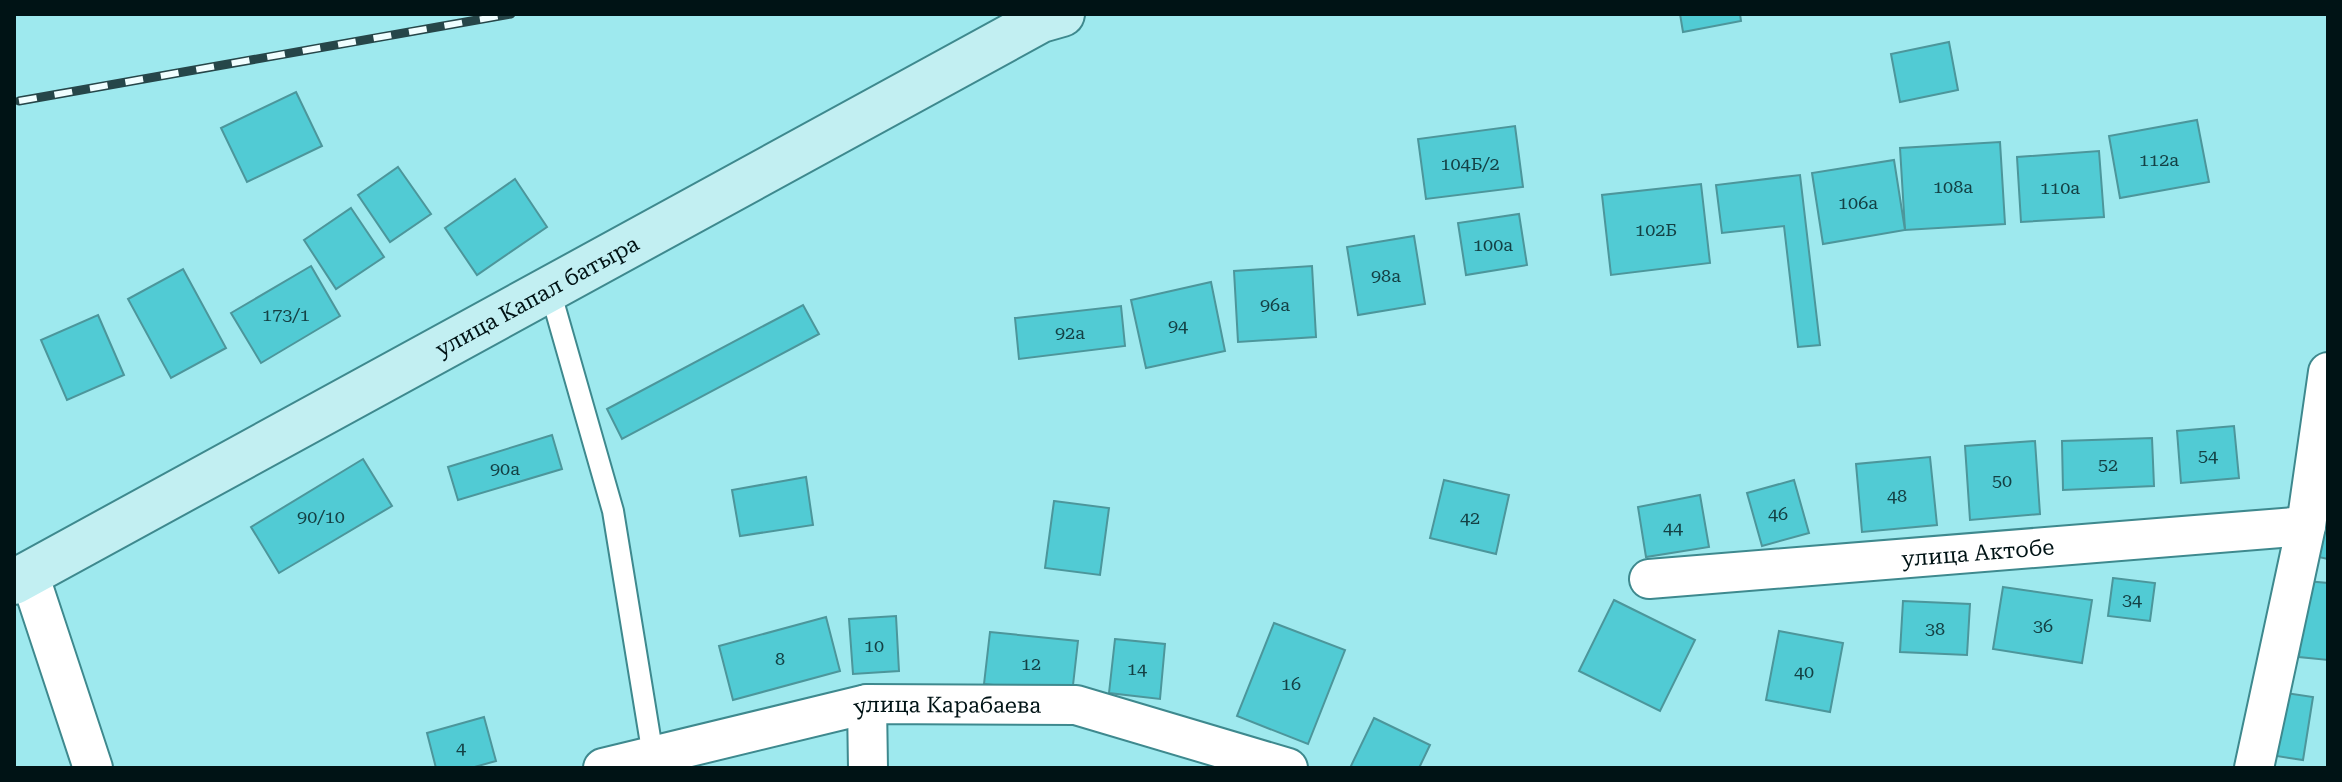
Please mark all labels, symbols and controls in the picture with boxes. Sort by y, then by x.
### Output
house number: 112а [2139,149,2179,170]
house number: 104Б/2 [1440,153,1500,174]
house number: 108а [1933,176,1973,197]
house number: 110а [2040,177,2080,198]
house number: 106а [1838,192,1878,213]
house number: 102Б [1635,219,1677,240]
street label: улица Капал батыра [431,230,643,362]
house number: 100а [1473,234,1513,255]
house number: 98а [1371,265,1401,286]
house number: 96а [1260,294,1290,315]
house number: 173/1 [262,304,310,325]
house number: 94 [1168,315,1188,336]
house number: 92а [1055,322,1085,343]
house number: 54 [2198,445,2218,466]
house number: 52 [2098,454,2118,475]
house number: 90а [490,458,520,479]
house number: 50 [1992,470,2012,491]
house number: 48 [1887,485,1907,506]
house number: 46 [1768,503,1788,524]
house number: 90/10 [297,506,345,527]
house number: 42 [1460,507,1480,528]
house number: 44 [1663,517,1683,538]
street label: улица Актобе [1901,534,2055,571]
house number: 34 [2122,589,2142,610]
house number: 36 [2033,615,2053,636]
house number: 38 [1925,618,1945,639]
house number: 10 [864,635,884,656]
house number: 8 [775,648,785,669]
house number: 12 [1021,653,1041,674]
house number: 14 [1127,658,1147,679]
house number: 40 [1794,661,1814,682]
house number: 16 [1281,673,1301,694]
street label: улица Карабаева [851,691,1041,719]
house number: 4 [456,737,466,758]

